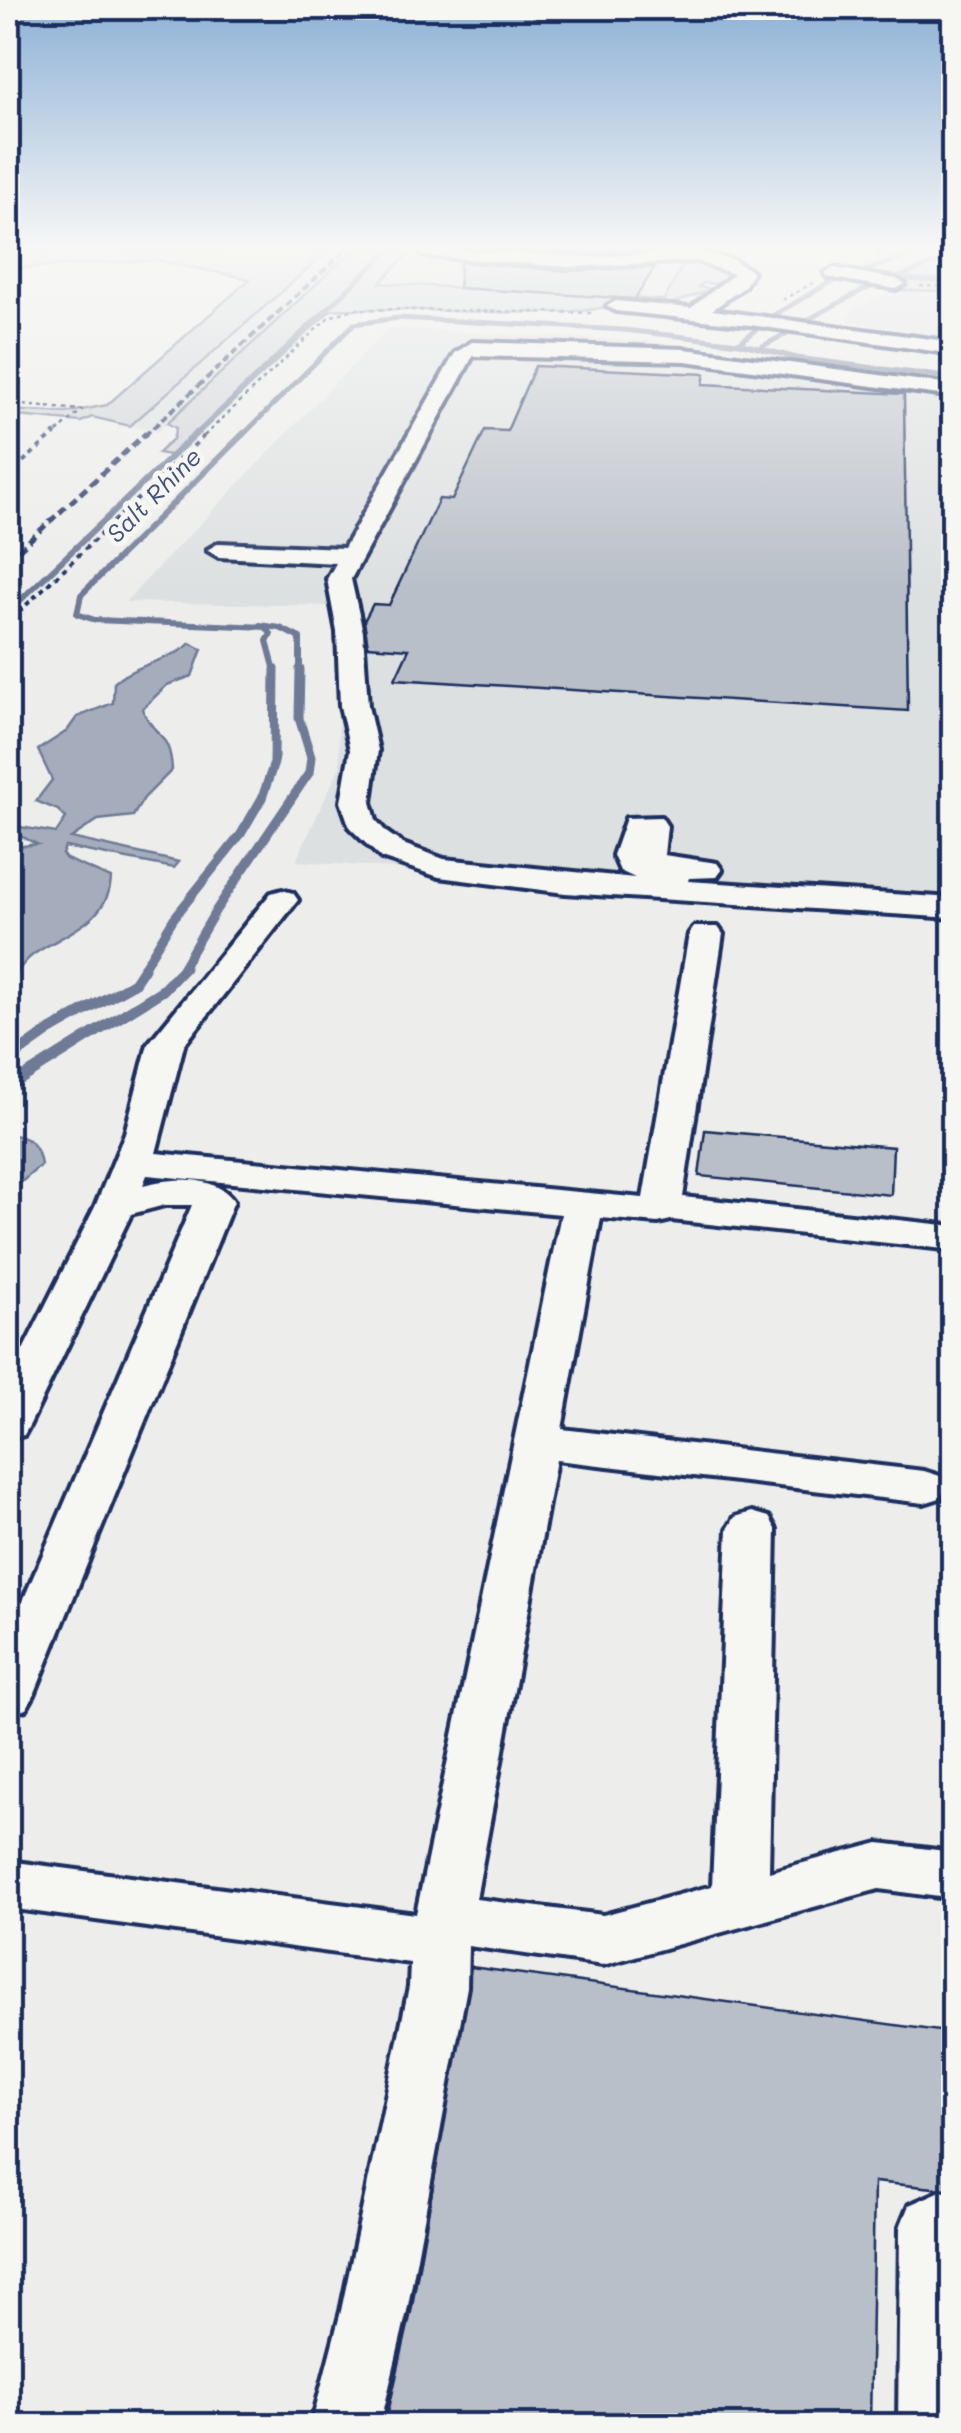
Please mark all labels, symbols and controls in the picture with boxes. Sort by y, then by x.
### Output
water label: Salt Rhine [99,440,208,549]

